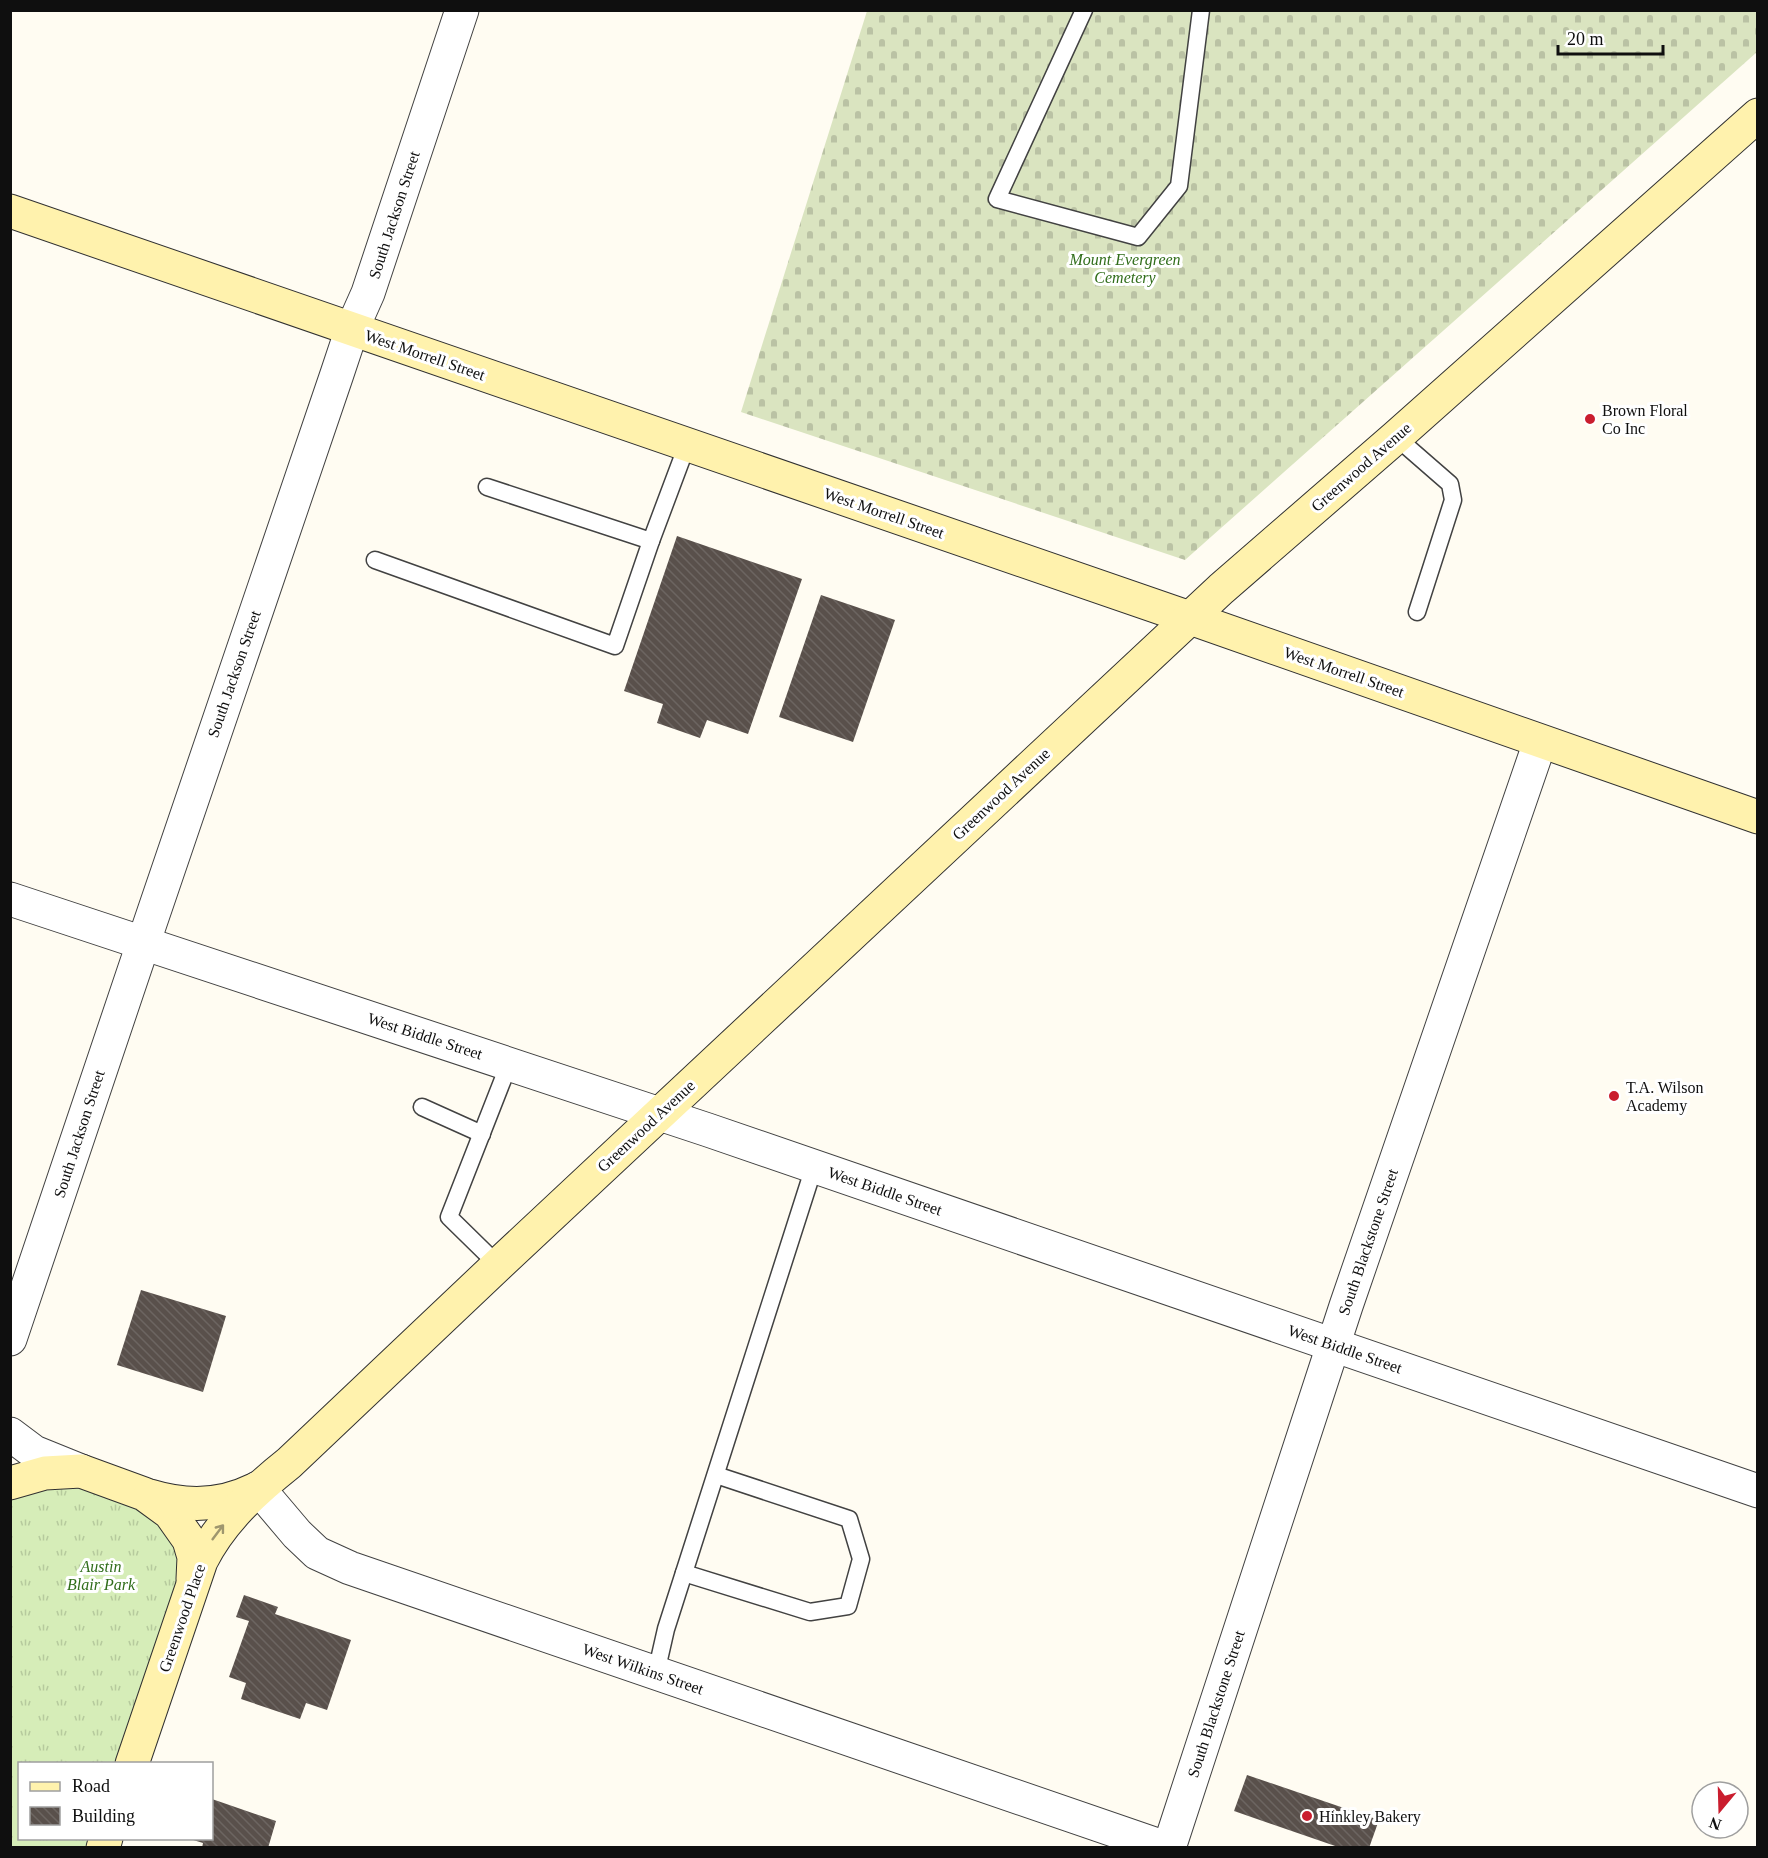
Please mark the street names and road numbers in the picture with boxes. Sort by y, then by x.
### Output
street label: South Jackson Street [365,148,423,281]
street label: West Morrell Street [363,326,488,384]
street label: Greenwood Avenue [1308,419,1414,515]
street label: West Morrell Street [822,484,947,542]
street label: South Jackson Street [204,608,264,740]
street label: West Morrell Street [1282,643,1407,701]
street label: Greenwood Avenue [949,745,1053,843]
street label: West Biddle Street [366,1009,485,1063]
street label: South Jackson Street [50,1067,108,1200]
street label: Greenwood Avenue [594,1077,698,1175]
street label: West Biddle Street [826,1163,945,1219]
street label: South Blackstone Street [1335,1166,1401,1317]
street label: West Biddle Street [1286,1321,1405,1377]
street label: Greenwood Place [156,1562,208,1674]
street label: South Blackstone Street [1184,1628,1248,1780]
street label: West Wilkins Street [580,1640,706,1698]

